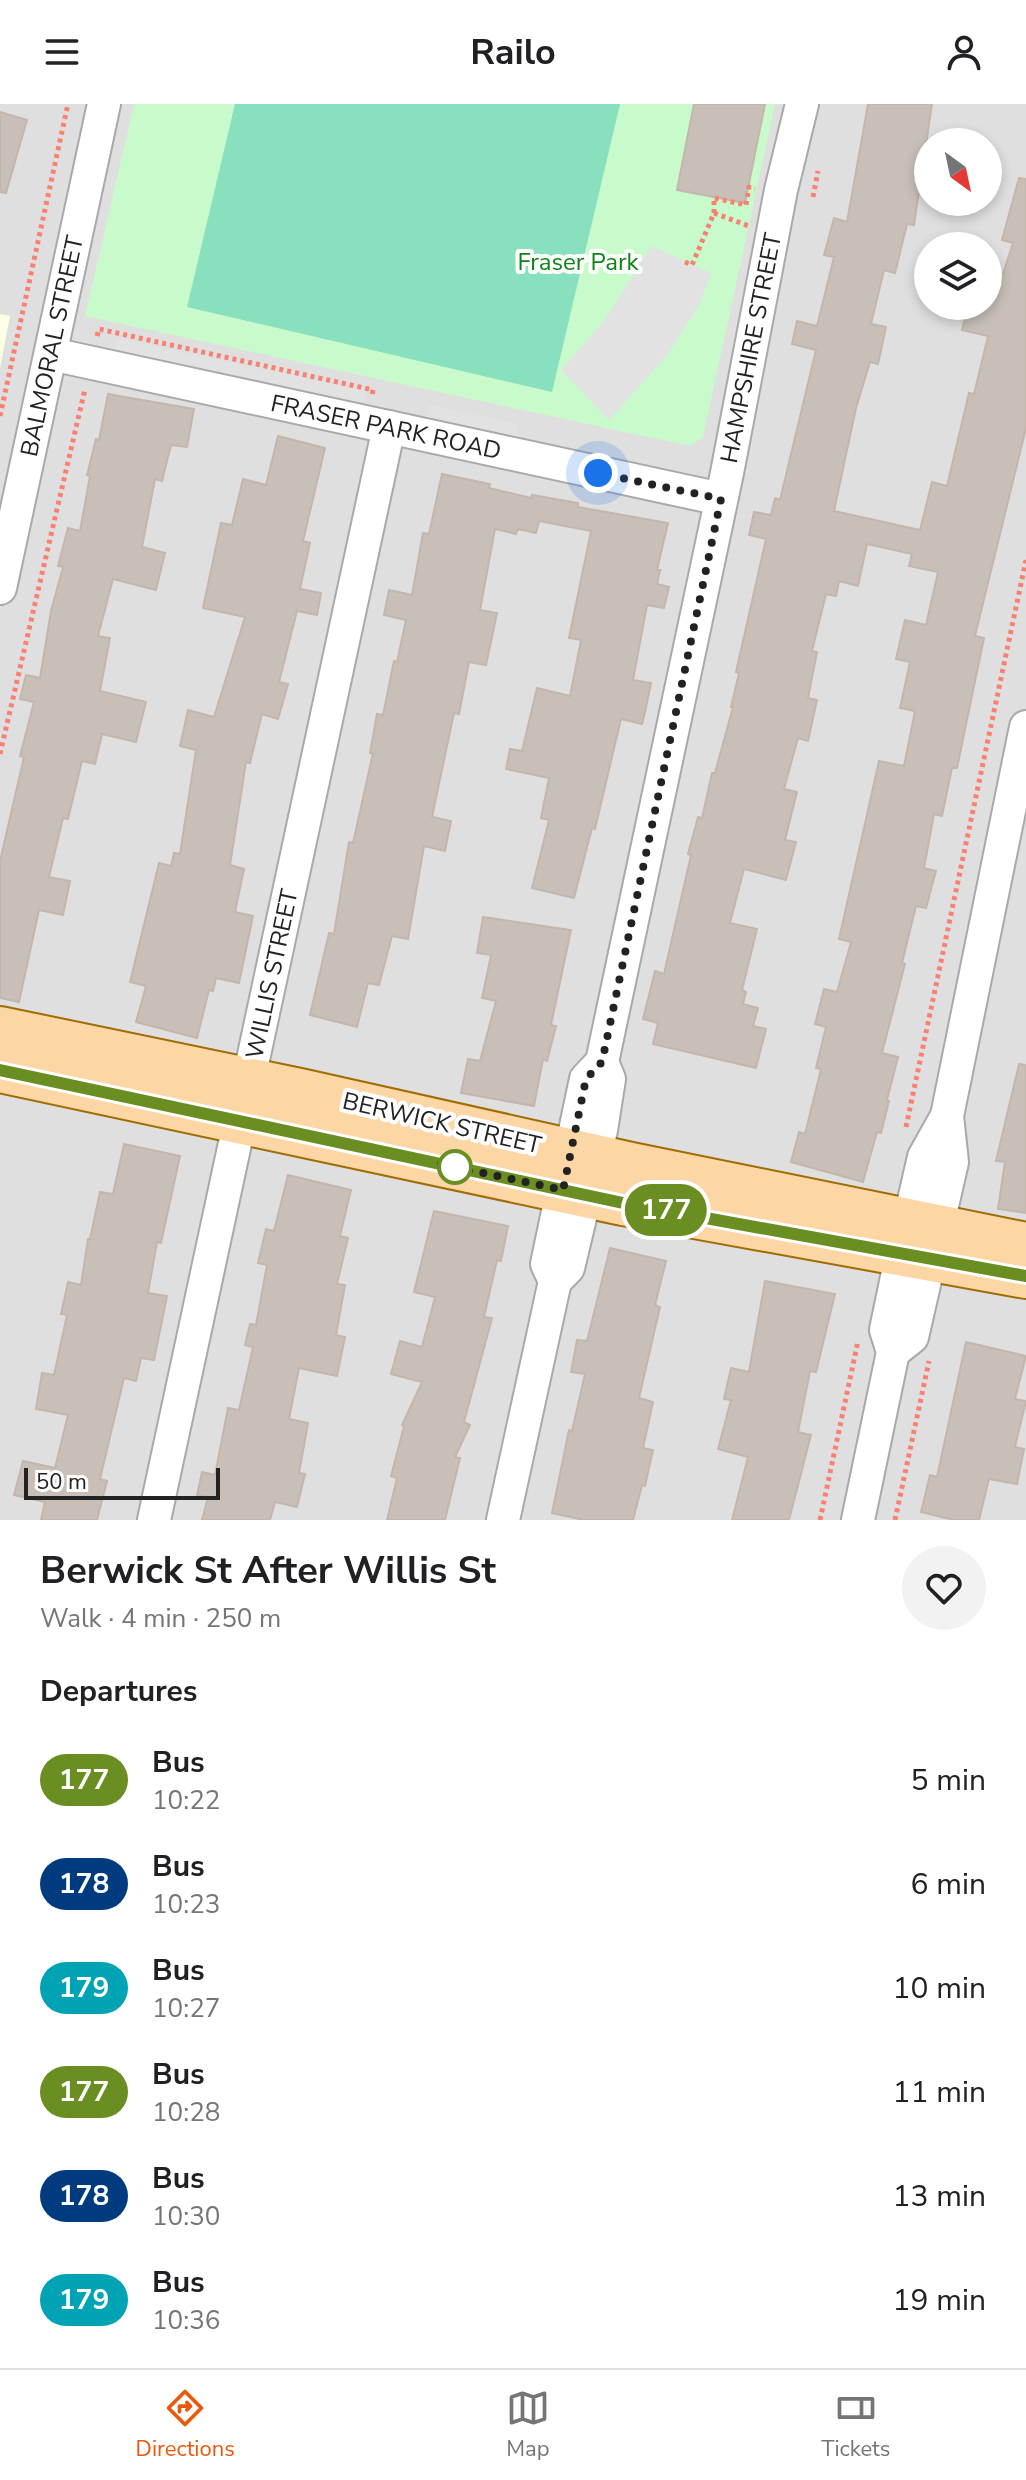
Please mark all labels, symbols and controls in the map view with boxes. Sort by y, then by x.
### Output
text: Railo [470,28,556,77]
icon: menu [40,30,84,74]
icon: person [942,30,986,74]
north arrow [914,128,1002,216]
map controls [914,128,1002,320]
street label: HAMPSHIRE STREET [713,230,789,466]
street label: BALMORAL STREET [13,232,91,459]
button: layers [914,232,1002,320]
park label: Fraser Park [517,246,640,278]
street label: FRASER PARK ROAD [268,387,504,467]
your location [578,453,618,493]
street label: WILLIS STREET [238,886,306,1062]
street label: BERWICK STREET [340,1085,545,1162]
unlabelled marker [438,1150,472,1184]
line badge: 177 [620,1184,712,1236]
text: 177 [641,1191,691,1229]
scale bar [24,1464,220,1500]
text: 50 m [36,1467,87,1497]
text: Berwick St After Willis St [40,1545,496,1596]
button: heart [902,1546,986,1630]
text: Walk · 4 min · 250 m [40,1601,281,1636]
text: Departures [40,1671,197,1712]
text: Bus [152,1742,205,1783]
text: 5 min [911,1760,986,1801]
text: 177 [59,1761,109,1799]
text: 10:22 [152,1783,220,1818]
text: Bus [152,1846,205,1887]
text: 6 min [911,1864,986,1905]
text: 178 [59,1865,109,1903]
text: 10:23 [152,1887,220,1922]
text: Bus [152,1950,205,1991]
text: 10 min [893,1968,986,2009]
text: 179 [59,1969,109,2007]
text: 10:27 [152,1991,220,2026]
text: Bus [152,2054,205,2095]
text: 11 min [893,2072,986,2113]
text: 177 [59,2073,109,2111]
text: 10:28 [152,2095,220,2130]
text: Bus [152,2158,205,2199]
text: 13 min [893,2176,986,2217]
text: 178 [59,2177,109,2215]
text: 10:30 [152,2199,220,2234]
text: Bus [152,2262,205,2303]
text: 19 min [893,2280,986,2321]
text: 179 [59,2281,109,2319]
text: 10:36 [152,2303,220,2338]
tab: Directions [136,2386,235,2464]
tab: Map [506,2386,550,2464]
tab: Tickets [821,2386,890,2464]

